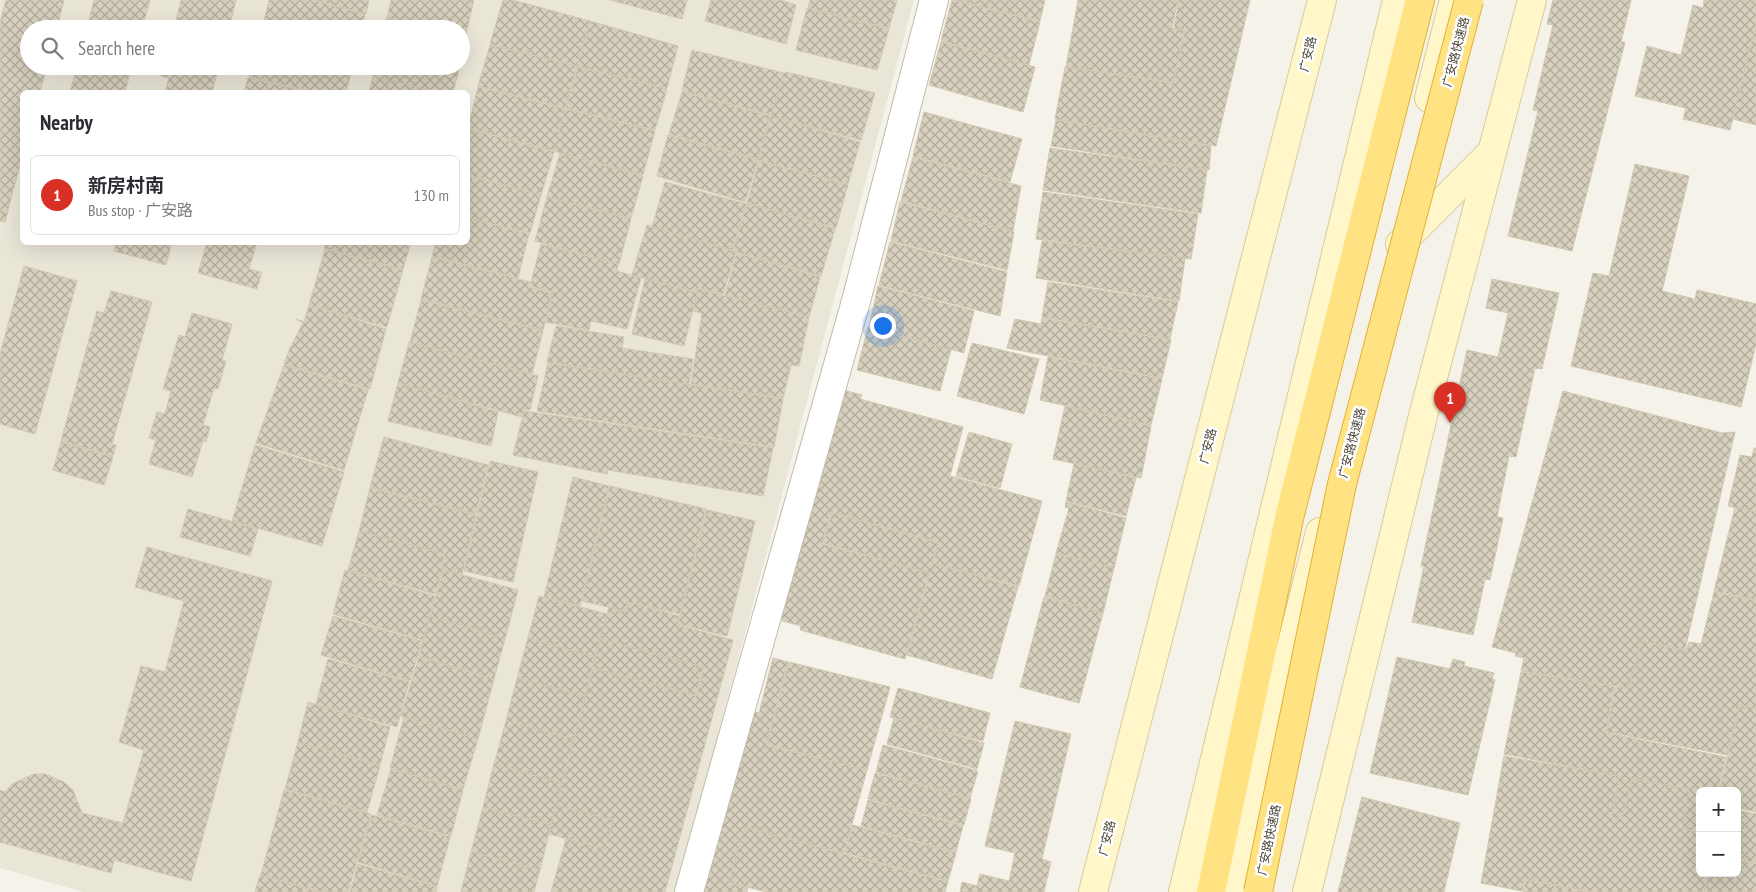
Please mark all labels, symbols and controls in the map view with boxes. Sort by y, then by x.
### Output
street label: 广安路快速路 [1439,15,1472,89]
search box [20,20,470,75]
icon: search [38,34,66,62]
street label: 广安路 [1296,35,1319,73]
text: Search here [78,36,155,60]
text: Nearby [40,109,93,136]
text: 新房村南 [88,173,164,197]
text: 1 [53,185,61,205]
text: 130 m [414,185,449,205]
text: Bus stop · 广安路 [88,200,193,220]
your location [870,313,896,339]
pin: 1 [1434,382,1466,423]
street label: 广安路快速路 [1335,406,1368,480]
street label: 广安路 [1196,427,1219,465]
map controls [1696,787,1741,877]
button: + [1696,787,1741,832]
street label: 广安路快速路 [1254,803,1283,877]
street label: 广安路 [1095,819,1118,857]
button: − [1696,832,1741,877]

